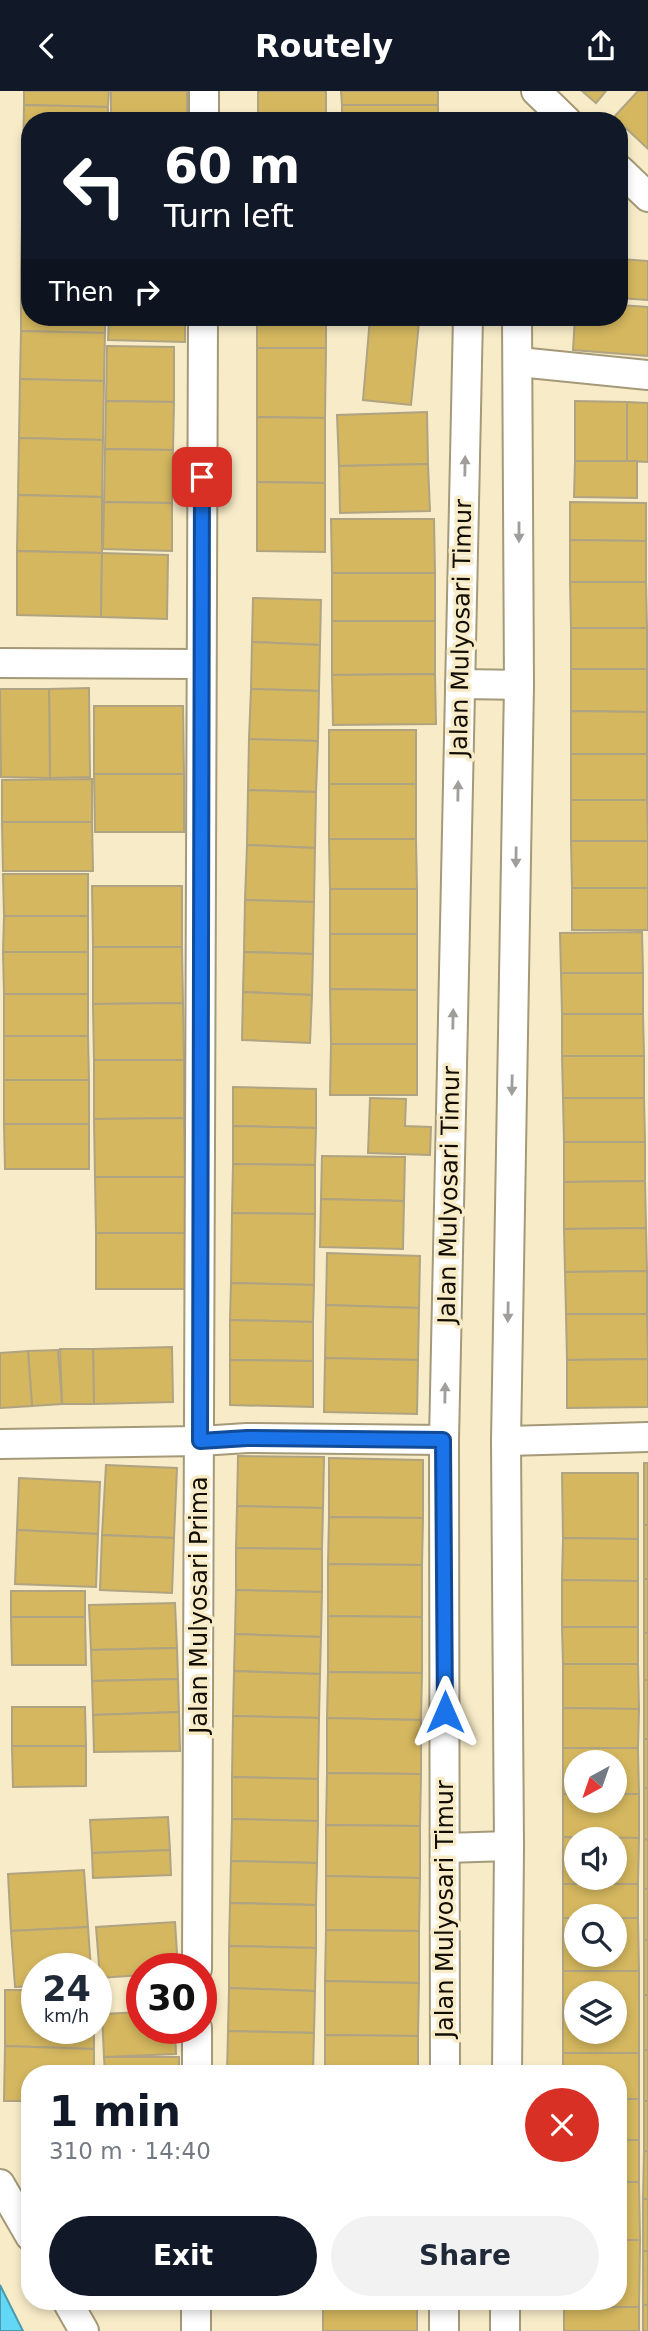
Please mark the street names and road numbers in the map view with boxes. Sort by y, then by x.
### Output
street label: Jalan Mulyosari Timur [445,499,477,759]
street label: Jalan Mulyosari Timur [433,1066,465,1326]
street label: Jalan Mulyosari Prima [185,1476,213,1736]
street label: Jalan Mulyosari Timur [431,1780,459,2040]

